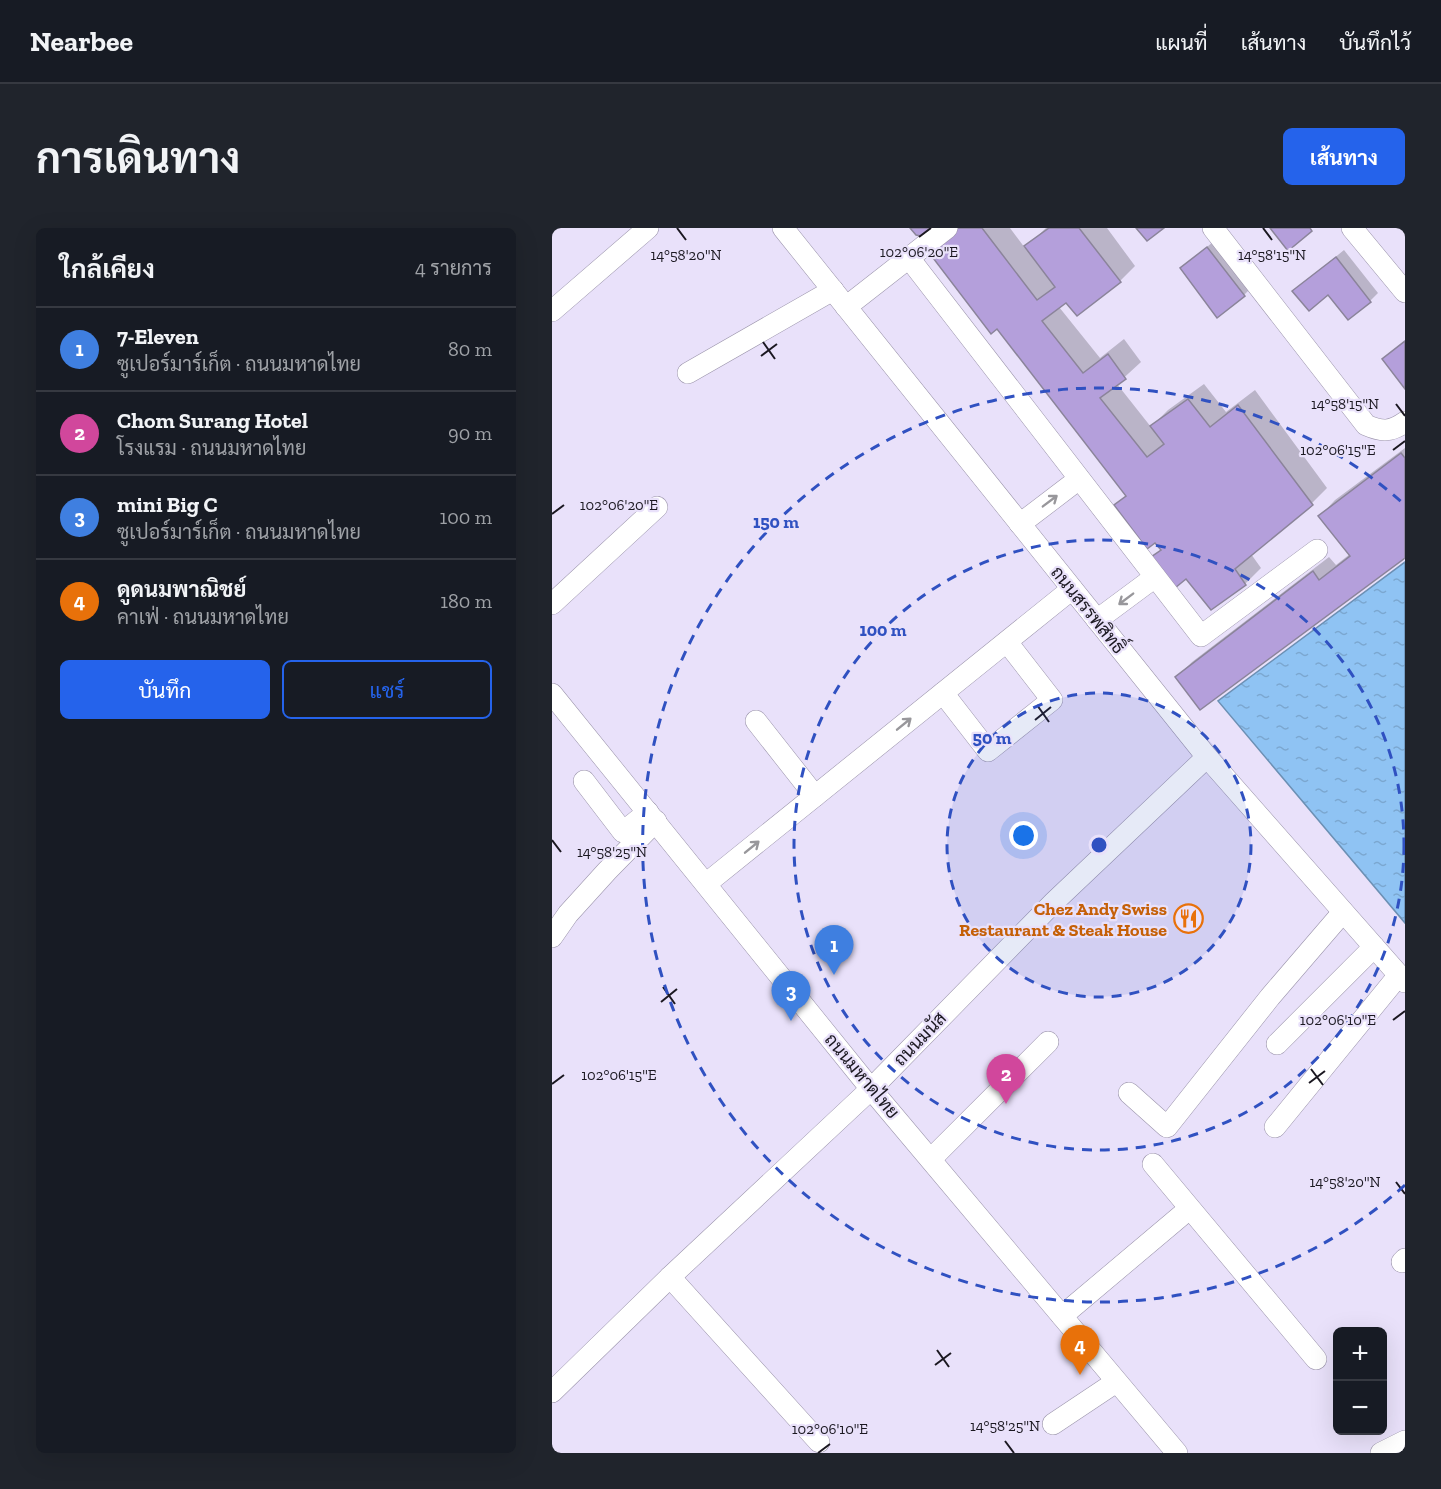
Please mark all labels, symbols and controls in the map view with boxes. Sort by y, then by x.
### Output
text: Nearbee [30,25,133,58]
text: แผนที่ [1155,30,1208,55]
text: เส้นทาง [1241,30,1306,55]
text: บันทึกไว้ [1339,30,1411,55]
button: เส้นทาง [1283,128,1405,185]
text: การเดินทาง [36,133,240,184]
text: 102°06'20"E [880,243,958,261]
text: 14°58'20"N [650,246,722,264]
text: 14°58'15"N [1238,246,1306,264]
text: ใกล้เคียง [60,253,155,285]
text: 4 รายการ [415,256,492,280]
text: 7-Eleven [117,323,199,350]
text: 1 [75,337,84,361]
text: 80 m [448,337,492,361]
text: ซูเปอร์มาร์เก็ต · ถนนมหาดไทย [117,352,361,376]
text: 14°58'15"N [1311,395,1379,413]
text: Chom Surang Hotel [117,407,308,434]
text: 2 [74,421,85,445]
text: 90 m [448,421,492,445]
text: โรงแรม · ถนนมหาดไทย [117,436,306,460]
text: 102°06'15"E [1300,441,1376,459]
text: mini Big C [117,491,218,518]
one-way arrow [1041,495,1057,508]
text: 102°06'20"E [580,496,658,514]
text: 3 [74,505,85,529]
text: 100 m [439,505,492,529]
text: 150 m [753,511,799,533]
text: ซูเปอร์มาร์เก็ต · ถนนมหาดไทย [117,520,361,544]
street label: ถนนสรรพสิทธิ์ [1046,559,1134,658]
text: ดูดนมพาณิชย์ [117,576,246,603]
text: 4 [74,589,85,613]
text: 180 m [440,589,492,613]
one-way arrow [1119,592,1135,605]
text: คาเฟ่ · ถนนมหาดไทย [117,605,289,629]
text: 100 m [859,619,907,641]
button: บันทึก [60,660,270,719]
button: แชร์ [282,660,492,719]
one-way arrow [896,718,912,731]
text: 50 m [973,727,1012,749]
your location [1009,821,1038,850]
centre of rings [1089,835,1109,855]
one-way arrow [744,840,760,853]
text: 14°58'25"N [577,843,647,861]
place label: Chez Andy Swiss Restaurant & Steak House [959,898,1167,941]
restaurant icon: Chez Andy Swiss Restaurant & Steak House [1172,903,1204,935]
pin: 1 [814,926,854,975]
pin: 3 [772,972,810,1021]
street label: ถนนมนัส [889,1007,951,1071]
text: 102°06'10"E [1300,1011,1376,1029]
street label: ถนนมหาดไทย [820,1028,906,1123]
pin: 2 [986,1054,1026,1104]
text: 102°06'15"E [581,1066,657,1084]
text: 14°58'20"N [1309,1173,1381,1191]
pin: 4 [1060,1326,1100,1375]
map controls [1333,1327,1387,1435]
button: + [1333,1327,1387,1381]
button: − [1333,1381,1387,1435]
text: 14°58'25"N [970,1417,1040,1435]
text: 102°06'10"E [792,1420,868,1438]

